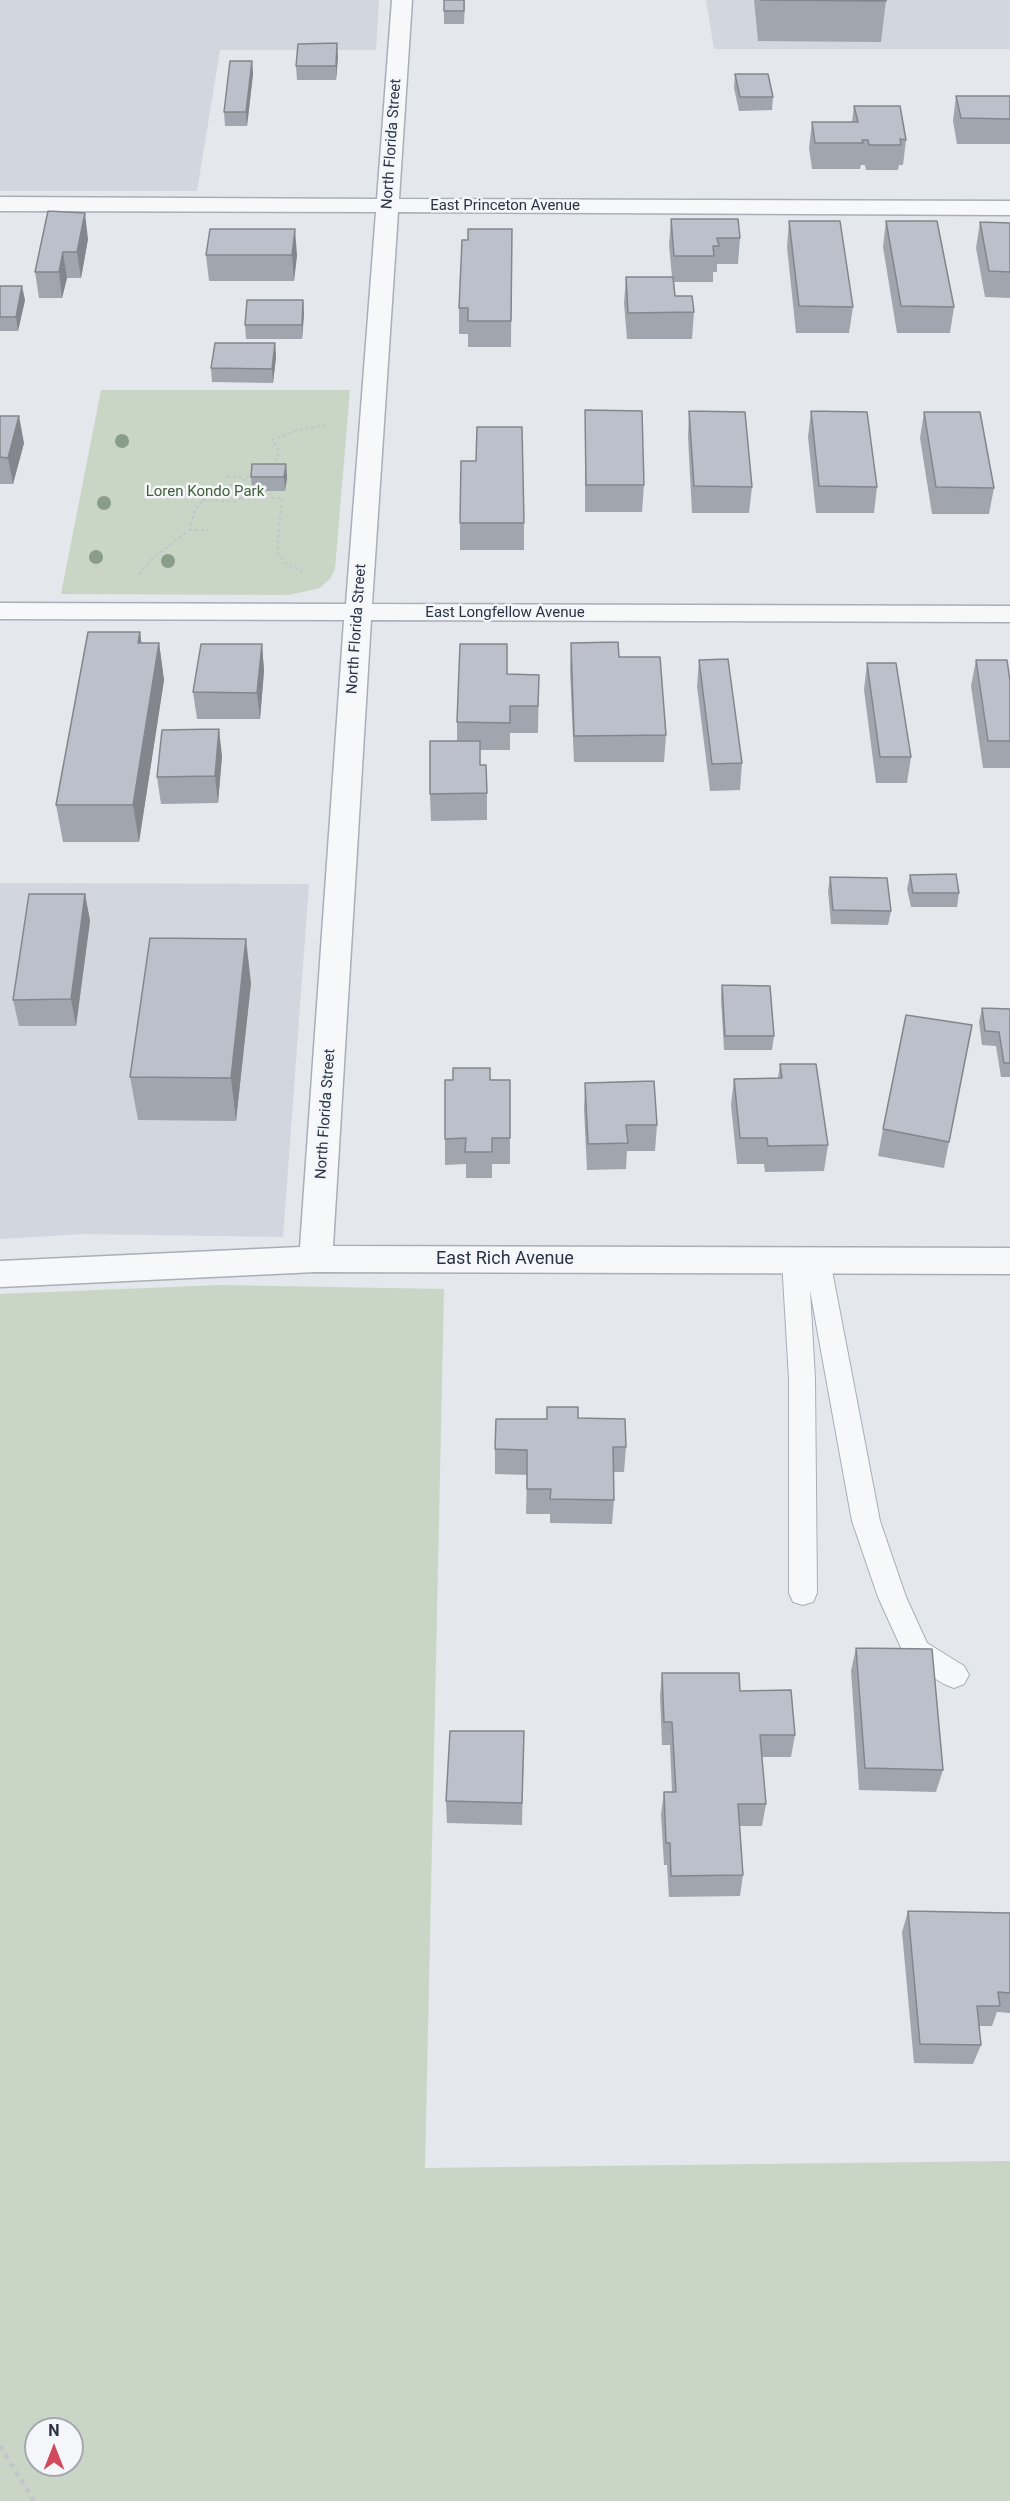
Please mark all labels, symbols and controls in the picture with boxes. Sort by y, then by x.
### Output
street label: North Florida Street [378,78,406,210]
street label: East Princeton Avenue [430,197,580,215]
park label: Loren Kondo Park [146,483,264,501]
street label: North Florida Street [343,563,371,695]
street label: East Longfellow Avenue [425,604,585,622]
street label: North Florida Street [312,1048,340,1180]
street label: East Rich Avenue [436,1248,574,1270]
north arrow [24,2417,84,2477]
text: N [48,2421,60,2440]

